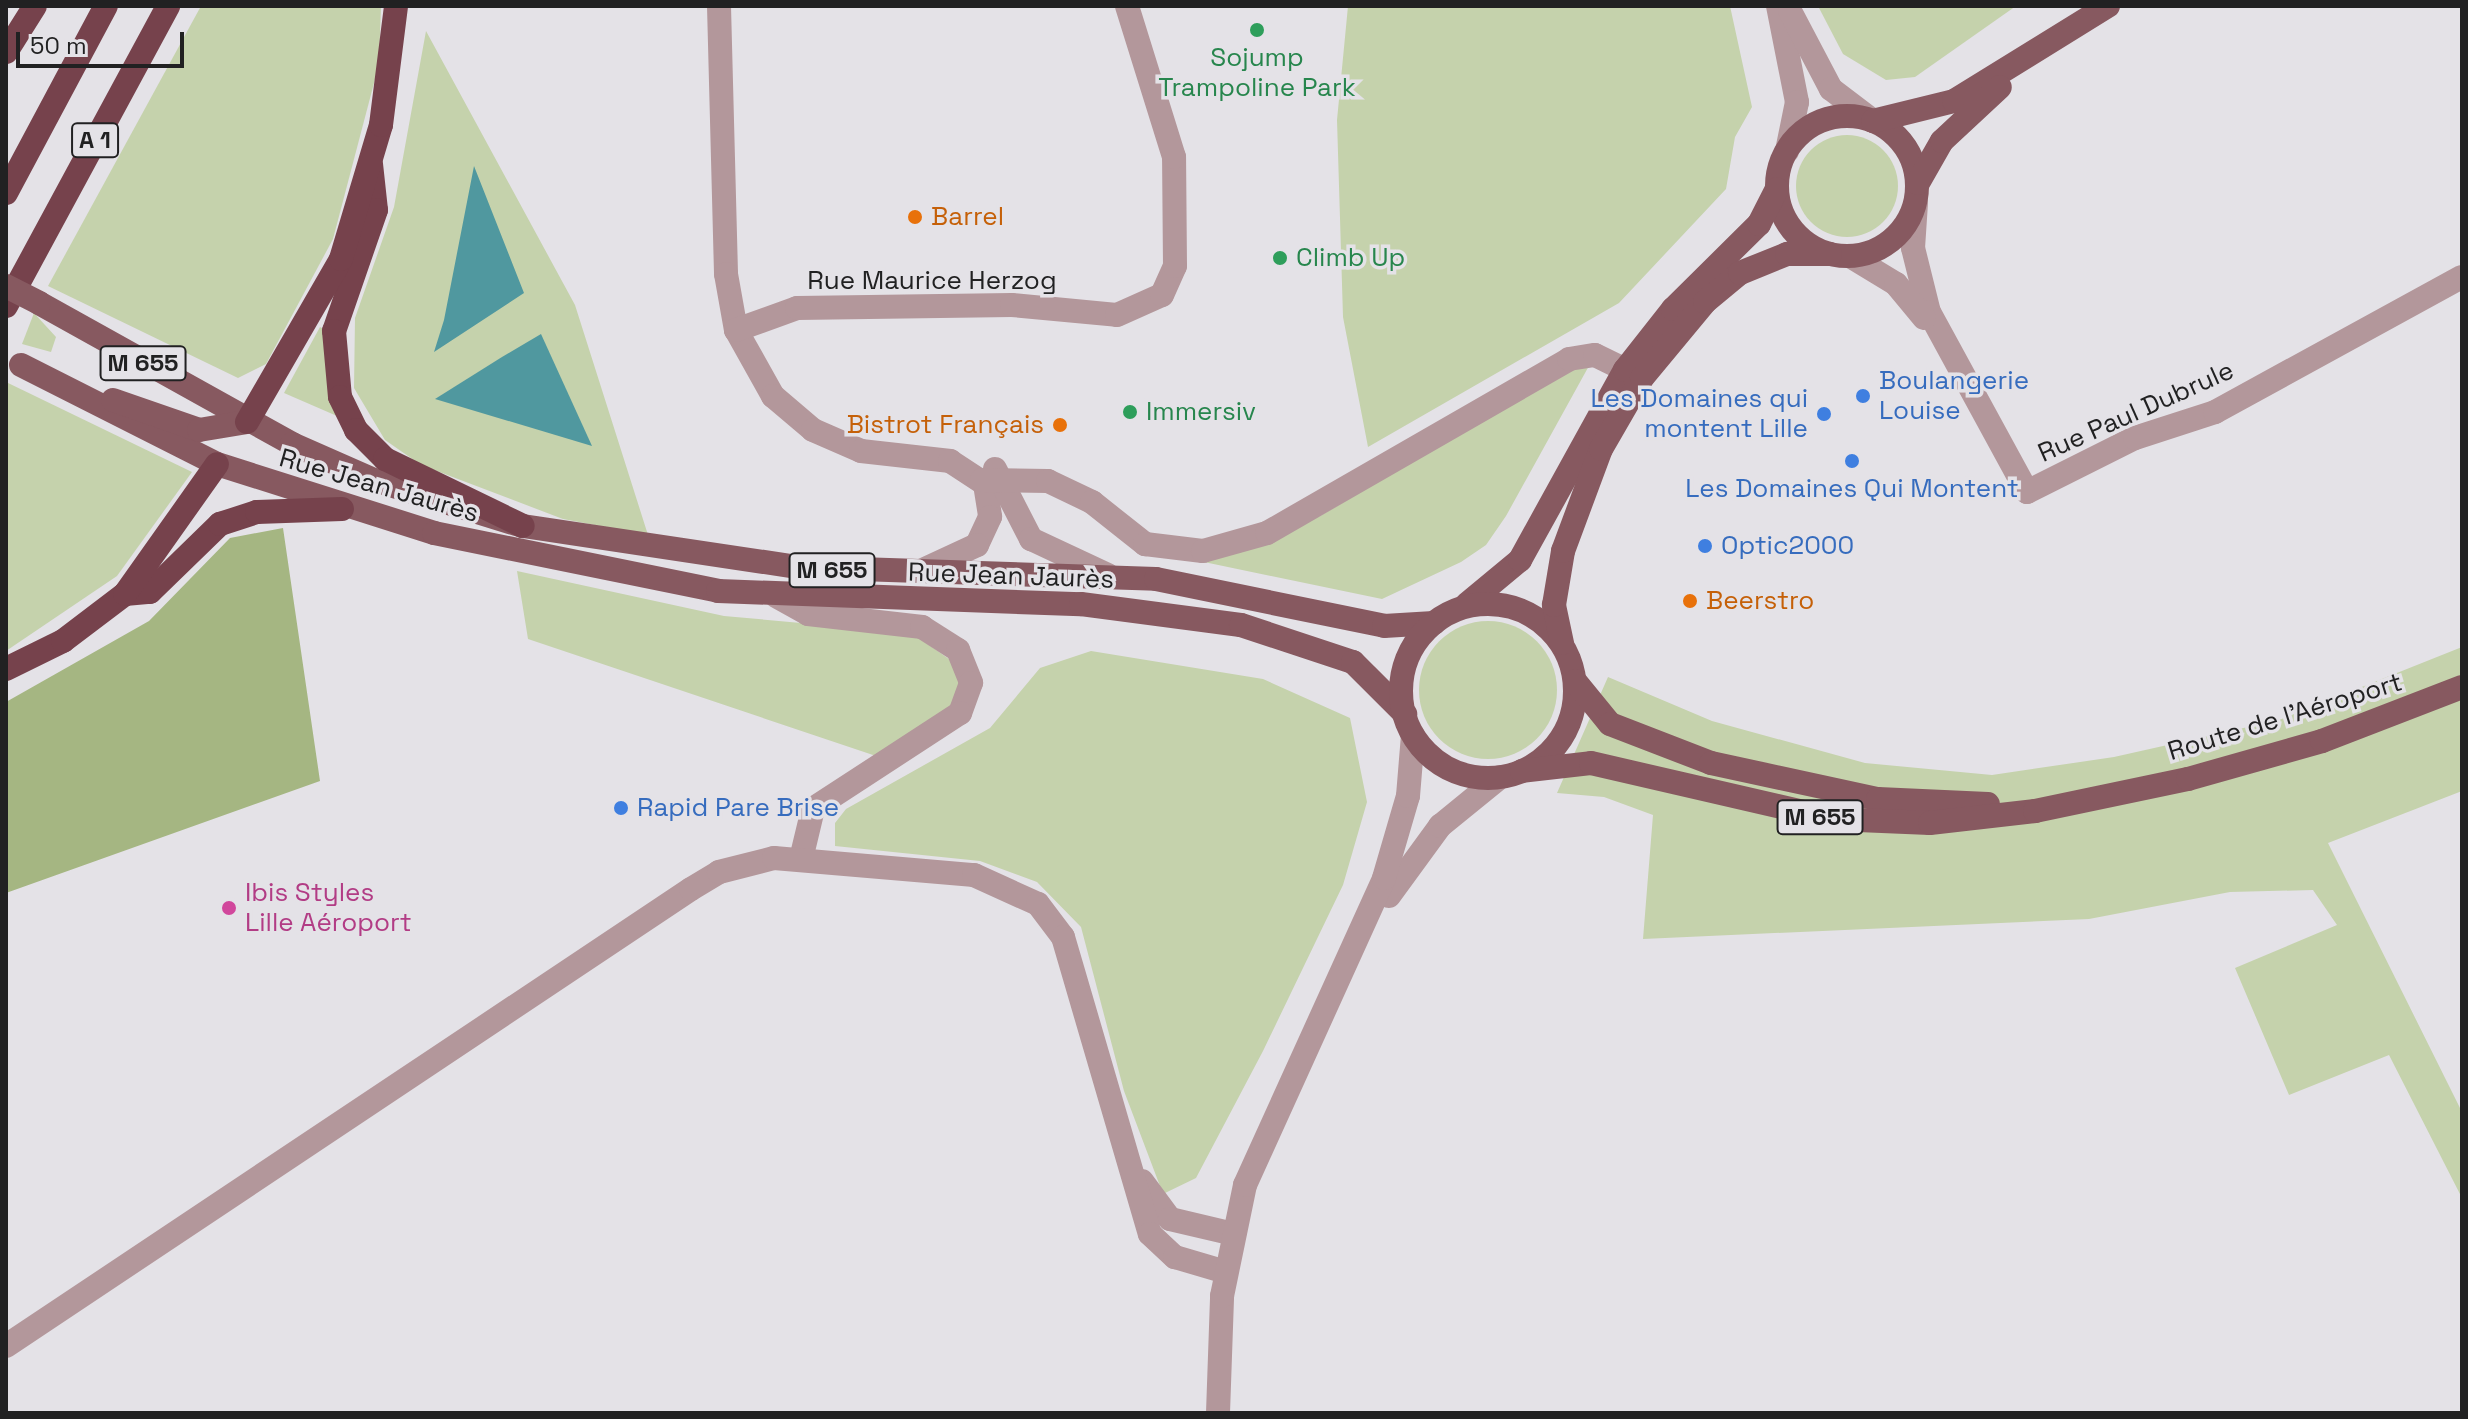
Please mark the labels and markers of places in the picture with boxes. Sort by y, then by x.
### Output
marker: Sojump Trampoline Park [1248,21,1266,39]
place label: Sojump Trampoline Park [1158,42,1356,104]
place label: Barrel [931,201,1004,233]
marker: Barrel [906,208,924,226]
place label: Climb Up [1296,242,1405,274]
marker: Climb Up [1271,249,1289,267]
place label: Boulangerie Louise [1879,365,2029,426]
place label: Les Domaines qui montent Lille [1590,383,1808,444]
marker: Boulangerie Louise [1854,387,1872,405]
place label: Immersiv [1146,396,1256,428]
marker: Immersiv [1121,403,1139,421]
marker: Les Domaines qui montent Lille [1815,405,1833,423]
place label: Bistrot Français [847,409,1044,441]
marker: Bistrot Français [1051,416,1069,434]
marker: Les Domaines Qui Montent [1843,452,1861,470]
place label: Les Domaines Qui Montent [1685,473,2019,505]
place label: Optic2000 [1721,530,1854,562]
marker: Optic2000 [1696,537,1714,555]
place label: Beerstro [1706,585,1814,617]
marker: Beerstro [1681,592,1699,610]
place label: Rapid Pare Brise [637,792,839,824]
marker: Rapid Pare Brise [612,799,630,817]
place label: Ibis Styles Lille Aéroport [245,877,412,938]
marker: Ibis Styles Lille Aéroport [220,899,238,917]

